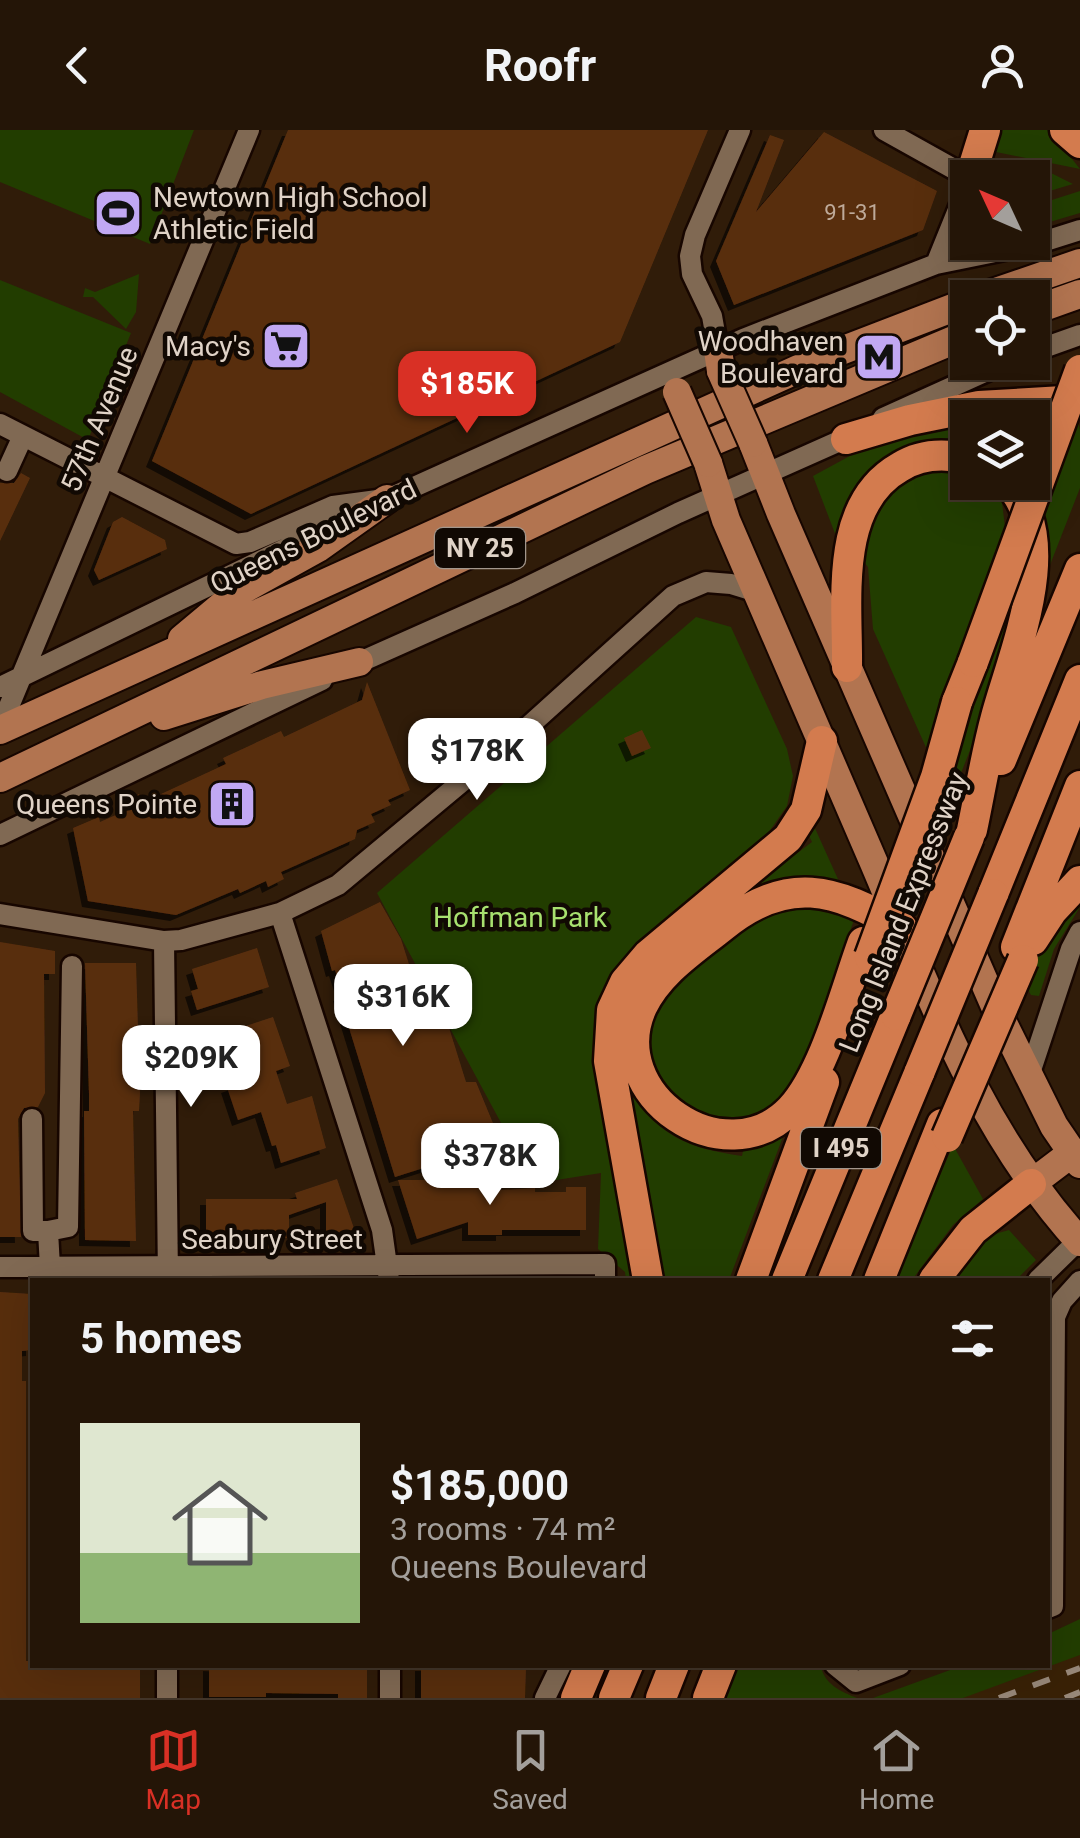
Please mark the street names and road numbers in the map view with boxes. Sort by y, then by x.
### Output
street label: 57th Avenue [54,342,145,497]
street label: Queens Boulevard [205,472,422,601]
road number: NY 25 [435,528,525,568]
street label: Long Island Expressway [832,767,975,1057]
road number: I 495 [801,1128,881,1168]
street label: Seabury Street [181,1223,363,1256]

